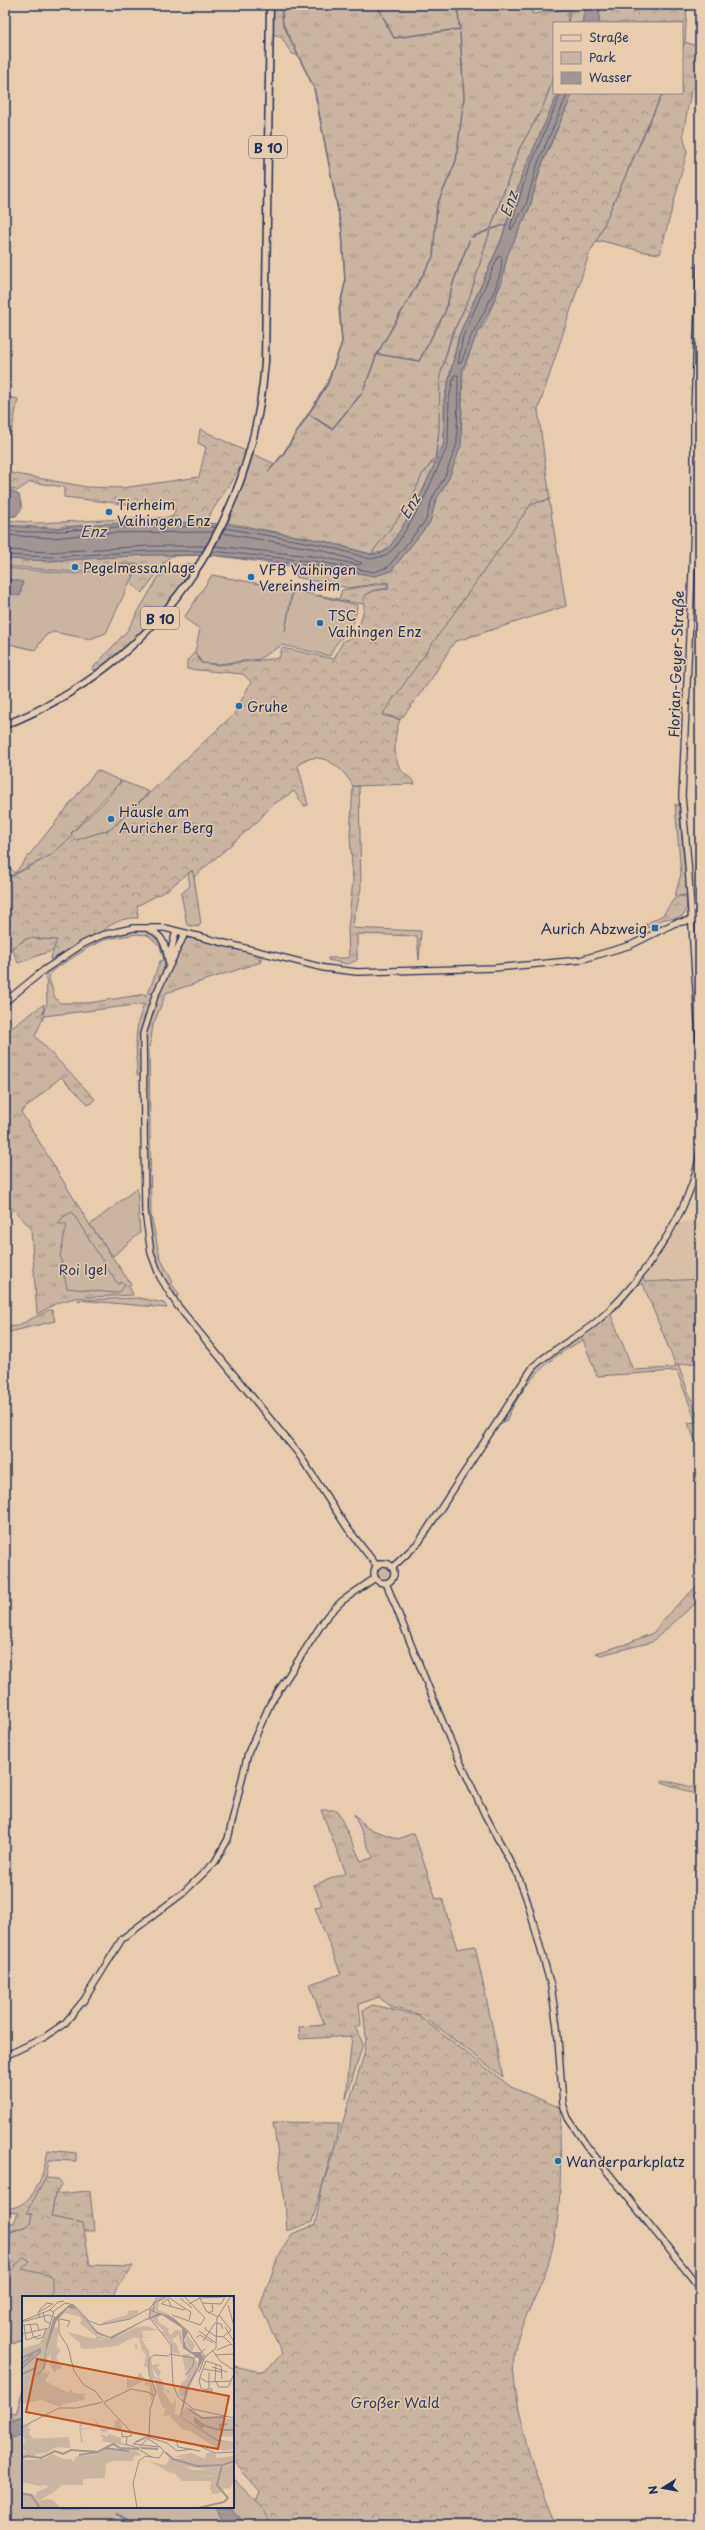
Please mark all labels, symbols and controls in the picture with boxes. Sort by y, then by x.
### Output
legend [553,22,683,94]
text: Straße [589,28,629,46]
text: Park [589,48,616,66]
text: Wasser [589,68,632,86]
road number: B 10 [249,136,287,158]
water label: Enz [493,186,524,220]
water label: Enz [393,488,426,523]
place label: Tierheim Vaihingen Enz [117,494,211,531]
marker: Tierheim Vaihingen Enz [104,507,114,517]
water label: Enz [80,519,108,542]
place label: Pegelmessanlage [83,557,195,578]
place label: VFB Vaihingen Vereinsheim [259,559,356,596]
marker: Pegelmessanlage [70,562,80,572]
marker: VFB Vaihingen Vereinsheim [246,572,256,582]
street label: Florian-Geyer-Straße [663,590,689,738]
place label: TSC Vaihingen Enz [328,605,422,642]
road number: B 10 [141,607,179,629]
marker: TSC Vaihingen Enz [315,618,325,628]
place label: Gruhe [247,696,288,717]
marker: Gruhe [234,701,244,711]
place label: Häusle am Auricher Berg [119,801,213,838]
marker: Häusle am Auricher Berg [106,814,116,824]
place label: Aurich Abzweig [541,918,647,939]
marker: Aurich Abzweig [650,923,660,933]
park label: Roi Igel [59,1259,107,1280]
place label: Wanderparkplatz [566,2151,685,2172]
marker: Wanderparkplatz [553,2156,563,2166]
inset map [22,2296,234,2508]
park label: Großer Wald [350,2392,440,2413]
north arrow [643,2468,683,2508]
text: N [643,2484,662,2496]

